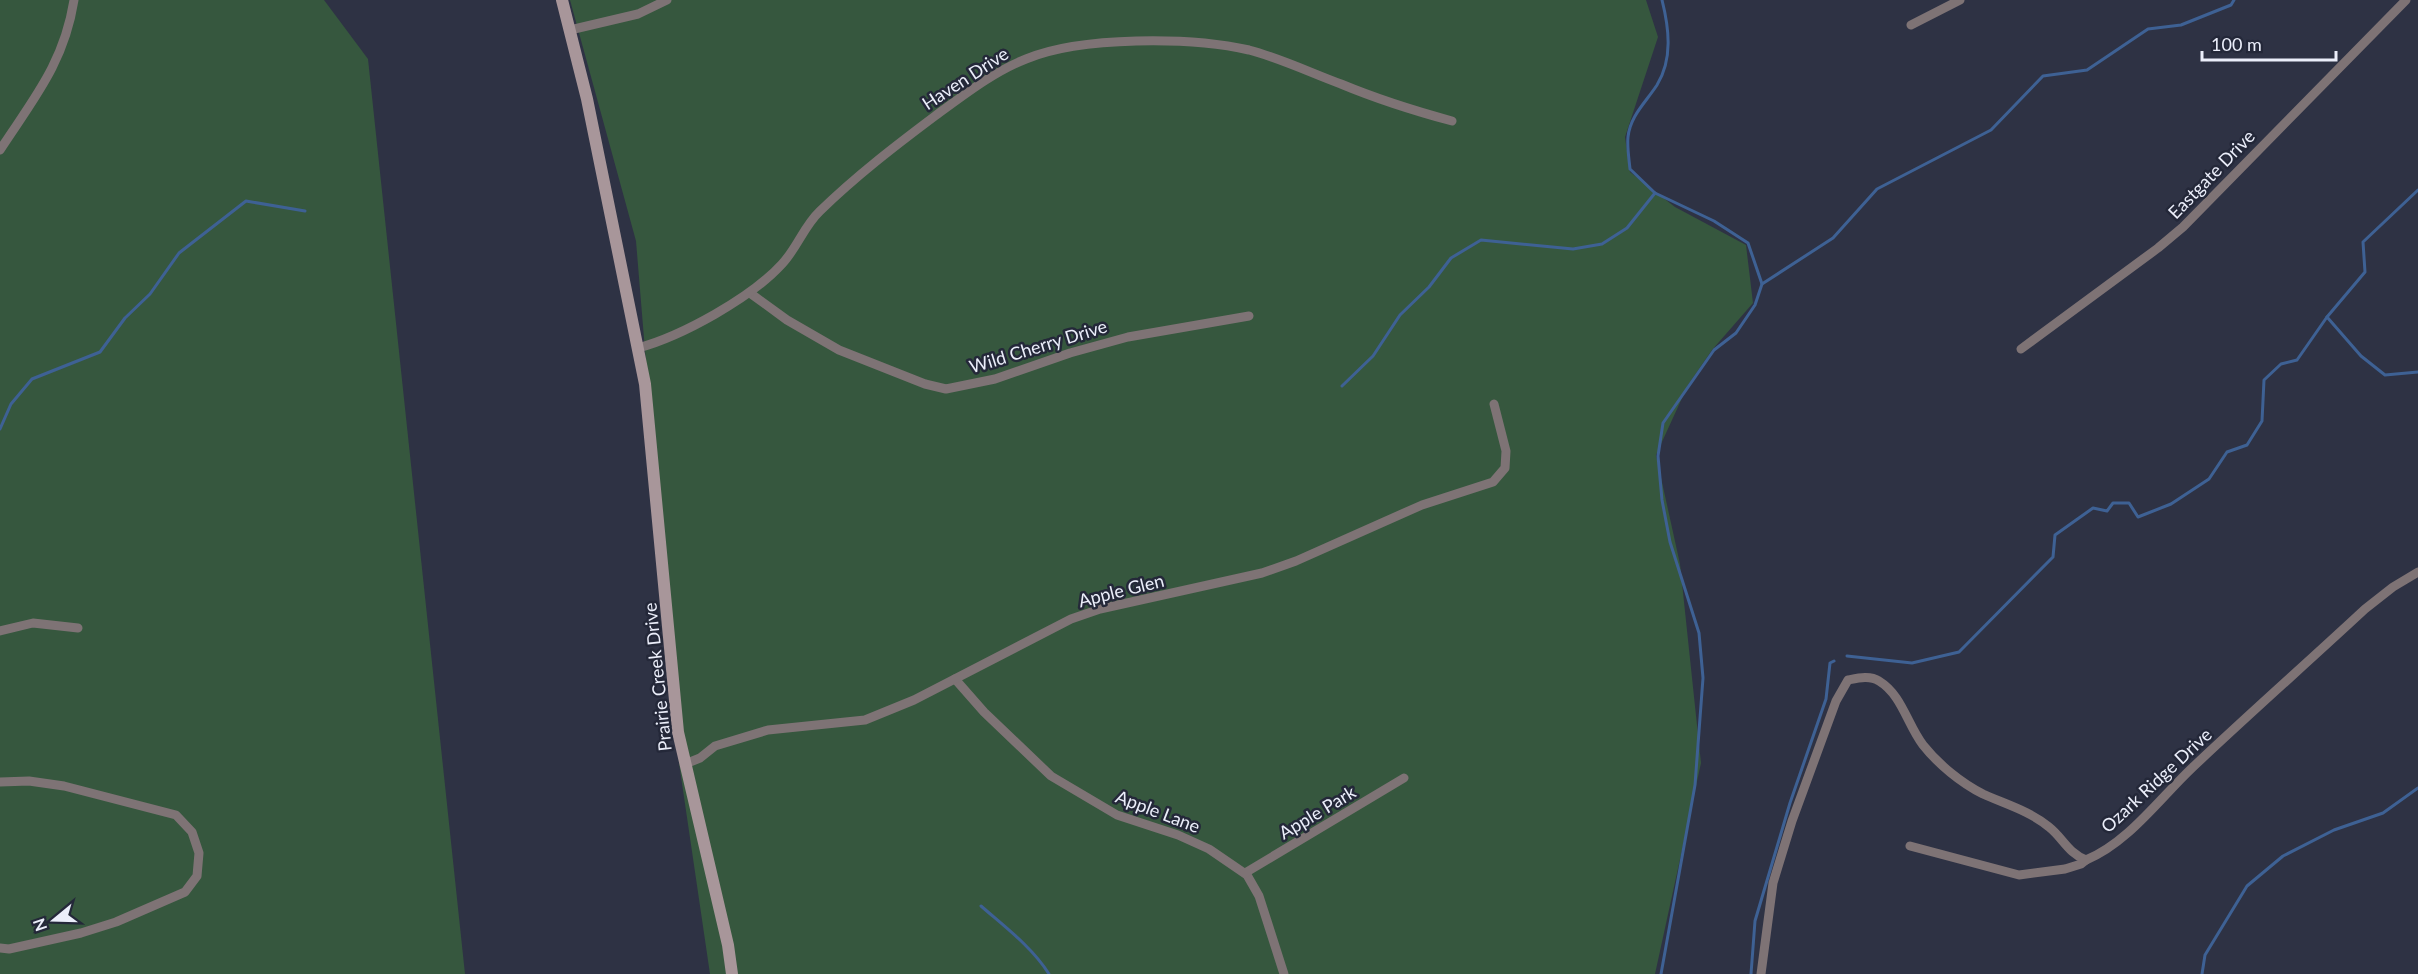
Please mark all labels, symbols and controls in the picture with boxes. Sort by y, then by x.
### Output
scale bar [2202,24,2336,62]
text: 100 m [2211,33,2262,55]
street label: Haven Drive [918,42,1012,114]
street label: Eastgate Drive [2163,125,2259,223]
street label: Wild Cherry Drive [966,315,1110,377]
street label: Apple Glen [1076,569,1166,611]
street label: Prairie Creek Drive [638,602,676,752]
street label: Ozark Ridge Drive [2096,723,2216,837]
street label: Apple Park [1275,780,1360,844]
street label: Apple Lane [1113,785,1203,837]
north arrow [24,890,84,950]
text: N [28,916,50,934]

